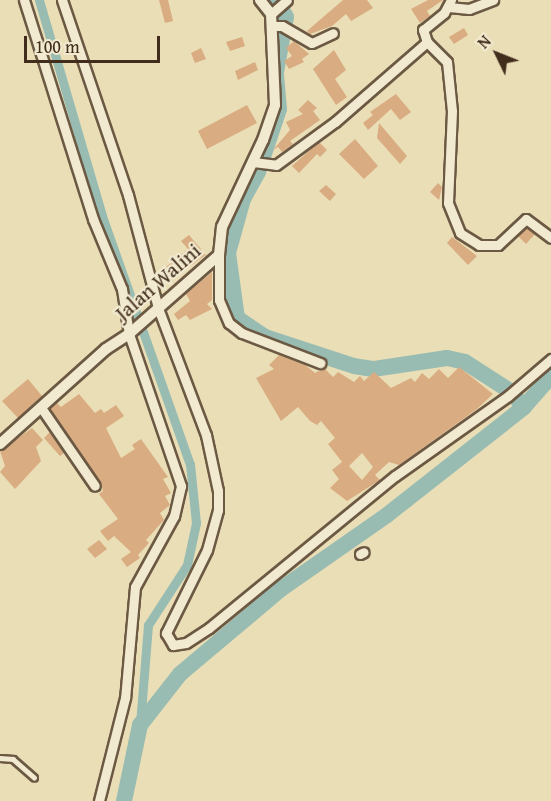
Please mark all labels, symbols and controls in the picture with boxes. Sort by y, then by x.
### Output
scale bar [27,24,164,62]
north arrow [467,24,527,84]
text: N [471,30,496,54]
text: 100 m [35,33,80,60]
street label: Jalan Walini [110,238,206,326]

